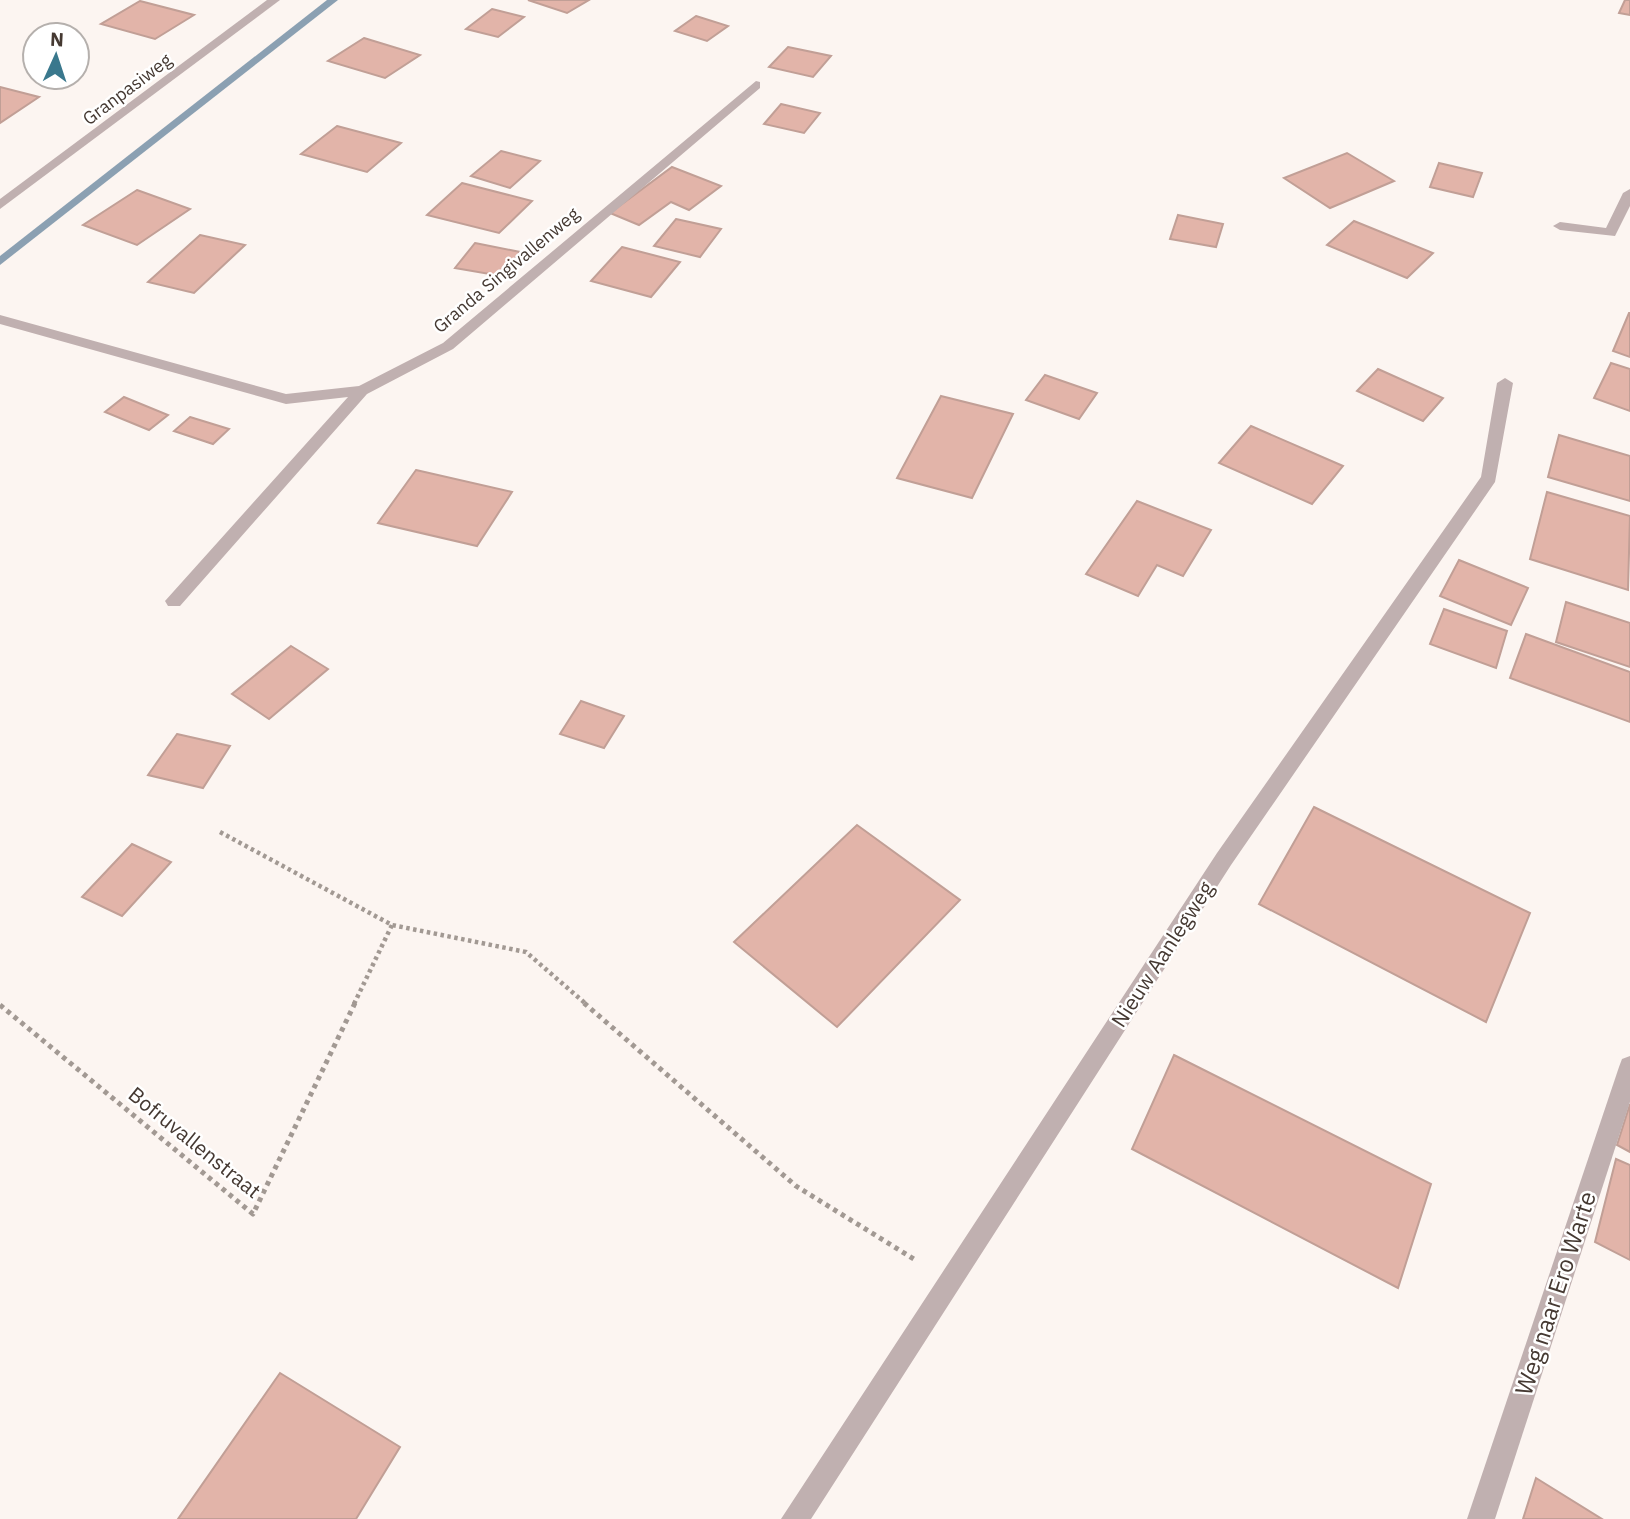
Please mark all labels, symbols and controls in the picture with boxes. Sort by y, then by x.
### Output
north arrow [21,21,91,91]
text: N [49,27,64,51]
street label: Granpasiweg [78,48,176,130]
street label: Granda Singivallenweg [428,202,584,338]
street label: Nieuw Aanlegweg [1104,876,1220,1032]
street label: Bofruvallenstraat [123,1080,267,1204]
street label: Weg naar Ero Warte [1507,1187,1603,1399]

